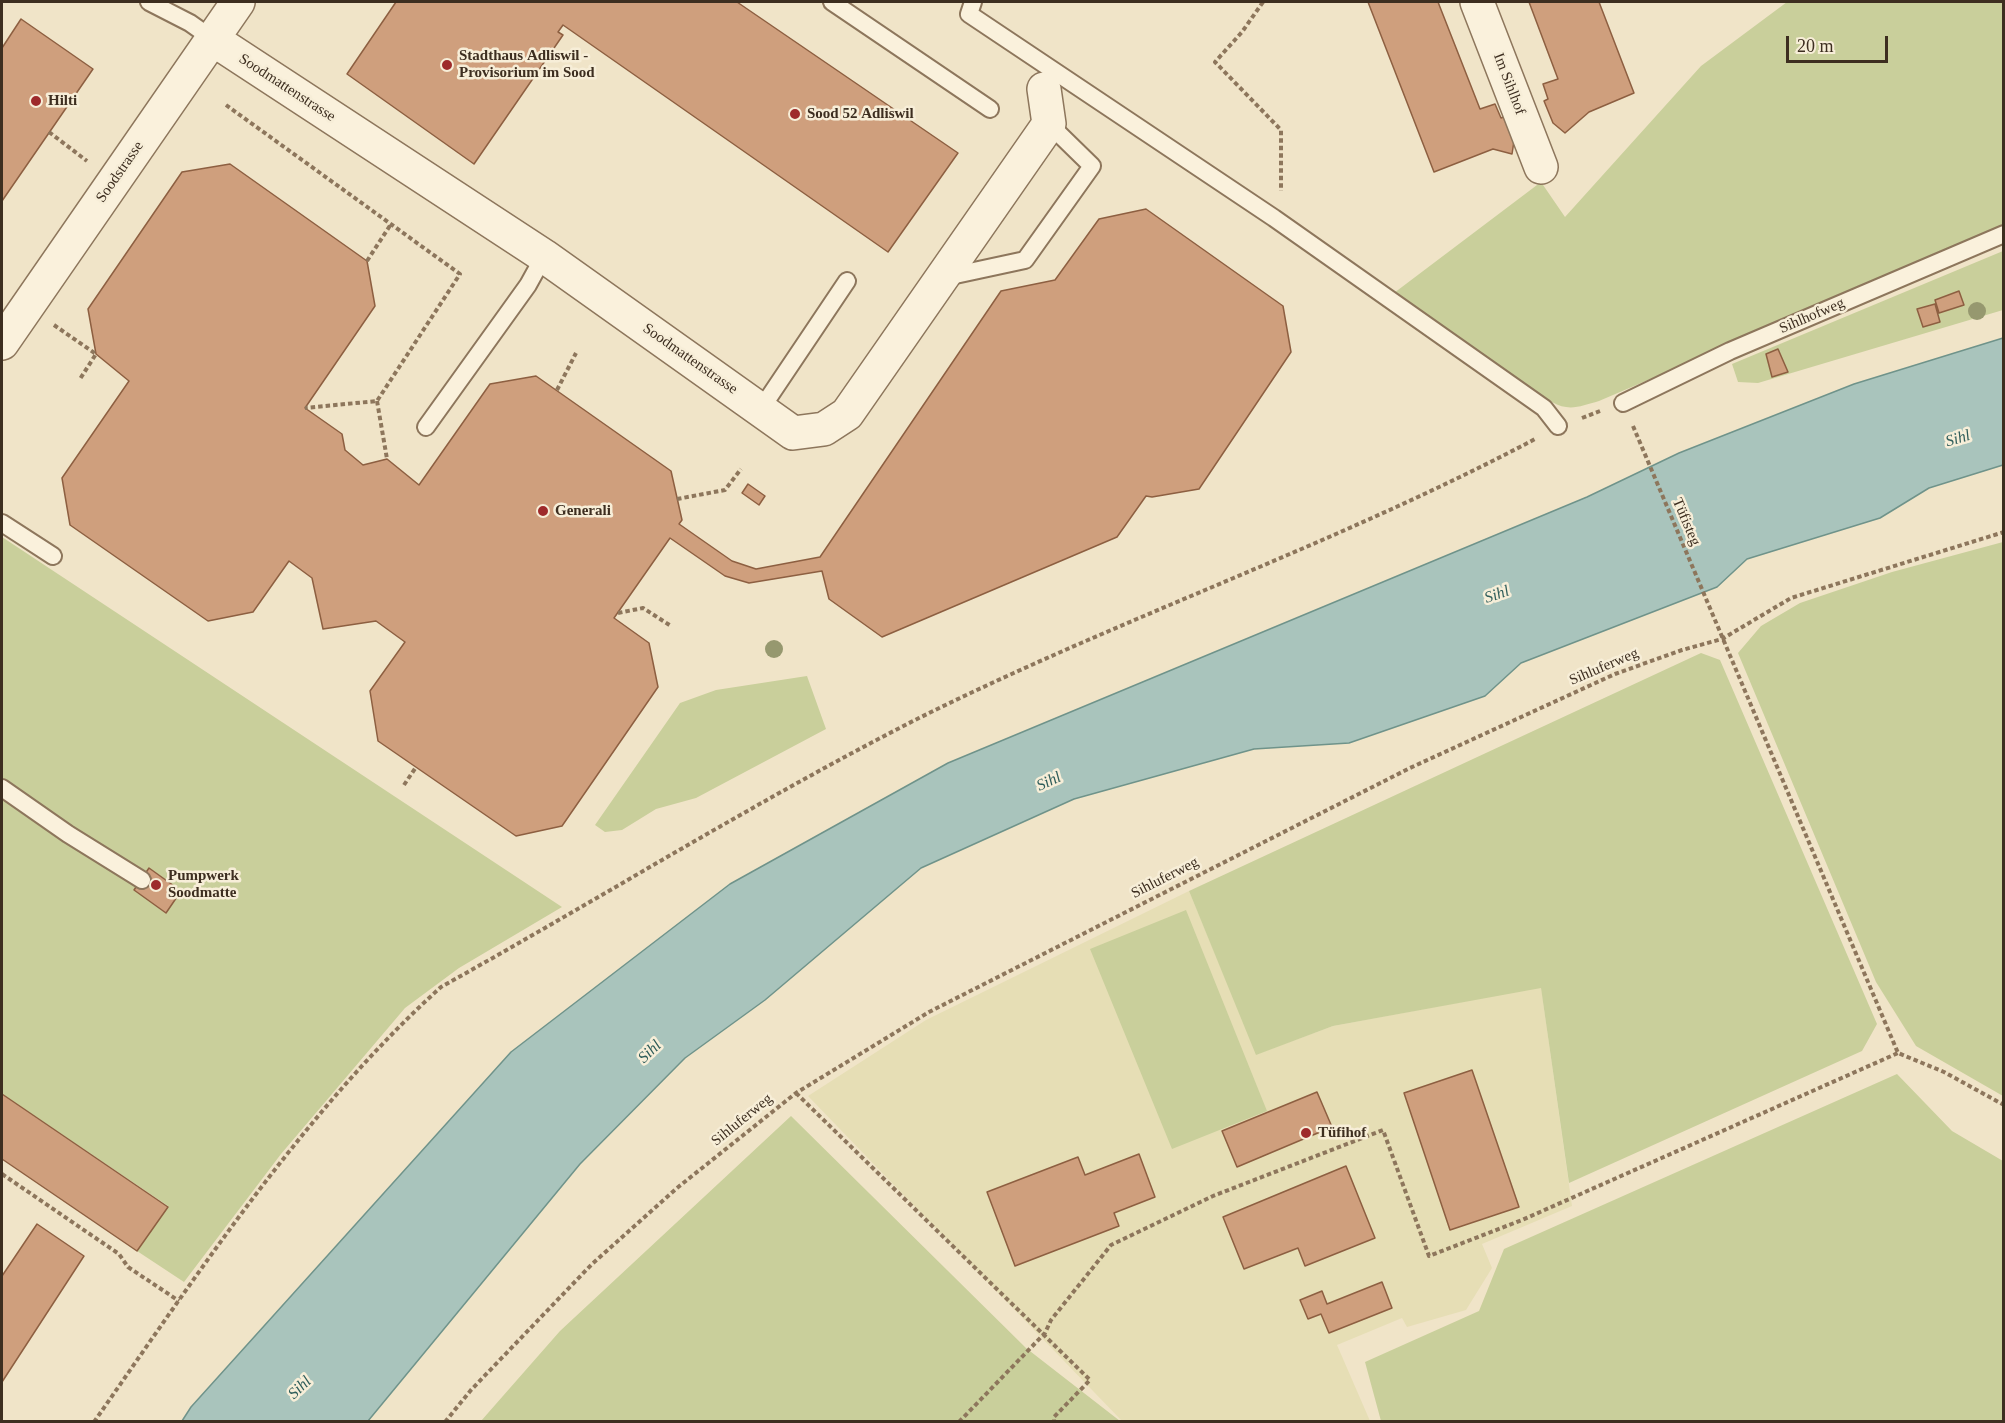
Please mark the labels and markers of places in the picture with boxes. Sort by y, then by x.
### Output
place label: Stadthaus Adliswil - Provisorium im Sood [459,47,595,82]
marker: Stadthaus Adliswil - Provisorium im Sood [440,58,454,72]
place label: Hilti [48,92,77,110]
marker: Hilti [29,94,43,108]
place label: Sood 52 Adliswil [807,105,914,123]
marker: Sood 52 Adliswil [788,107,802,121]
place label: Generali [555,502,611,520]
marker: Generali [536,504,550,518]
place label: Pumpwerk Soodmatte [168,867,239,902]
marker: Pumpwerk Soodmatte [149,878,163,892]
place label: Tüfihof [1318,1124,1366,1142]
marker: Tüfihof [1299,1126,1313,1140]

